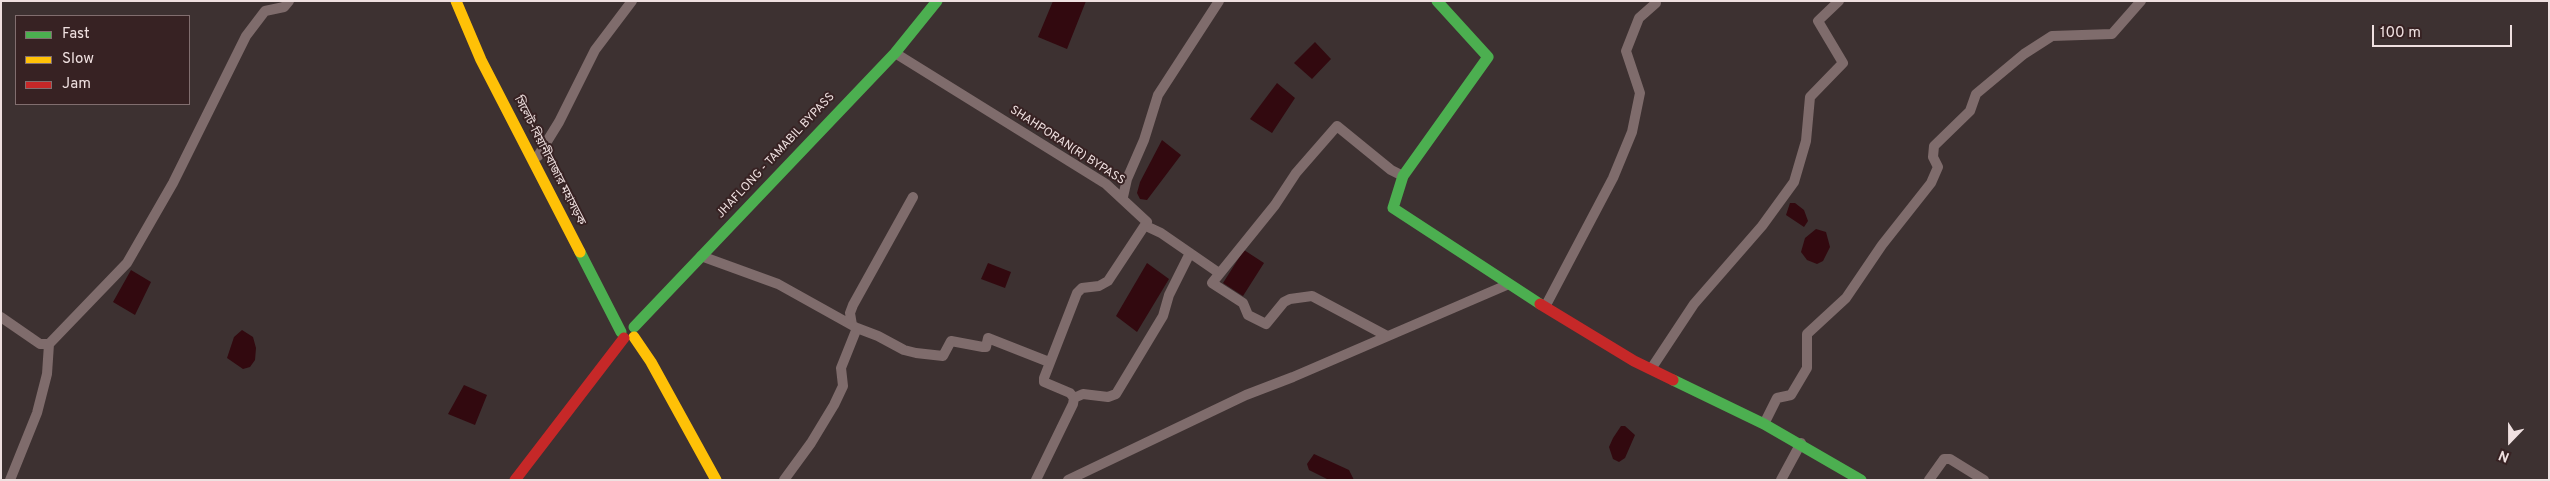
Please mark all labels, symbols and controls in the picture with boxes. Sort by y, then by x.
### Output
legend [15,15,190,105]
scale bar [2375,15,2515,47]
text: 100 m [2380,24,2421,43]
text: Fast [62,25,90,44]
text: Slow [62,50,94,69]
text: Jam [62,75,91,94]
street label: JHAFLONG - TAMABIL BYPASS [714,90,838,222]
street label: সিলেট-বিয়ানীবাজার মহাসড়ক [510,94,588,228]
street label: SHAHPORAN(R) BYPASS [1007,103,1127,189]
north arrow [2485,416,2535,466]
text: N [2496,446,2512,465]

